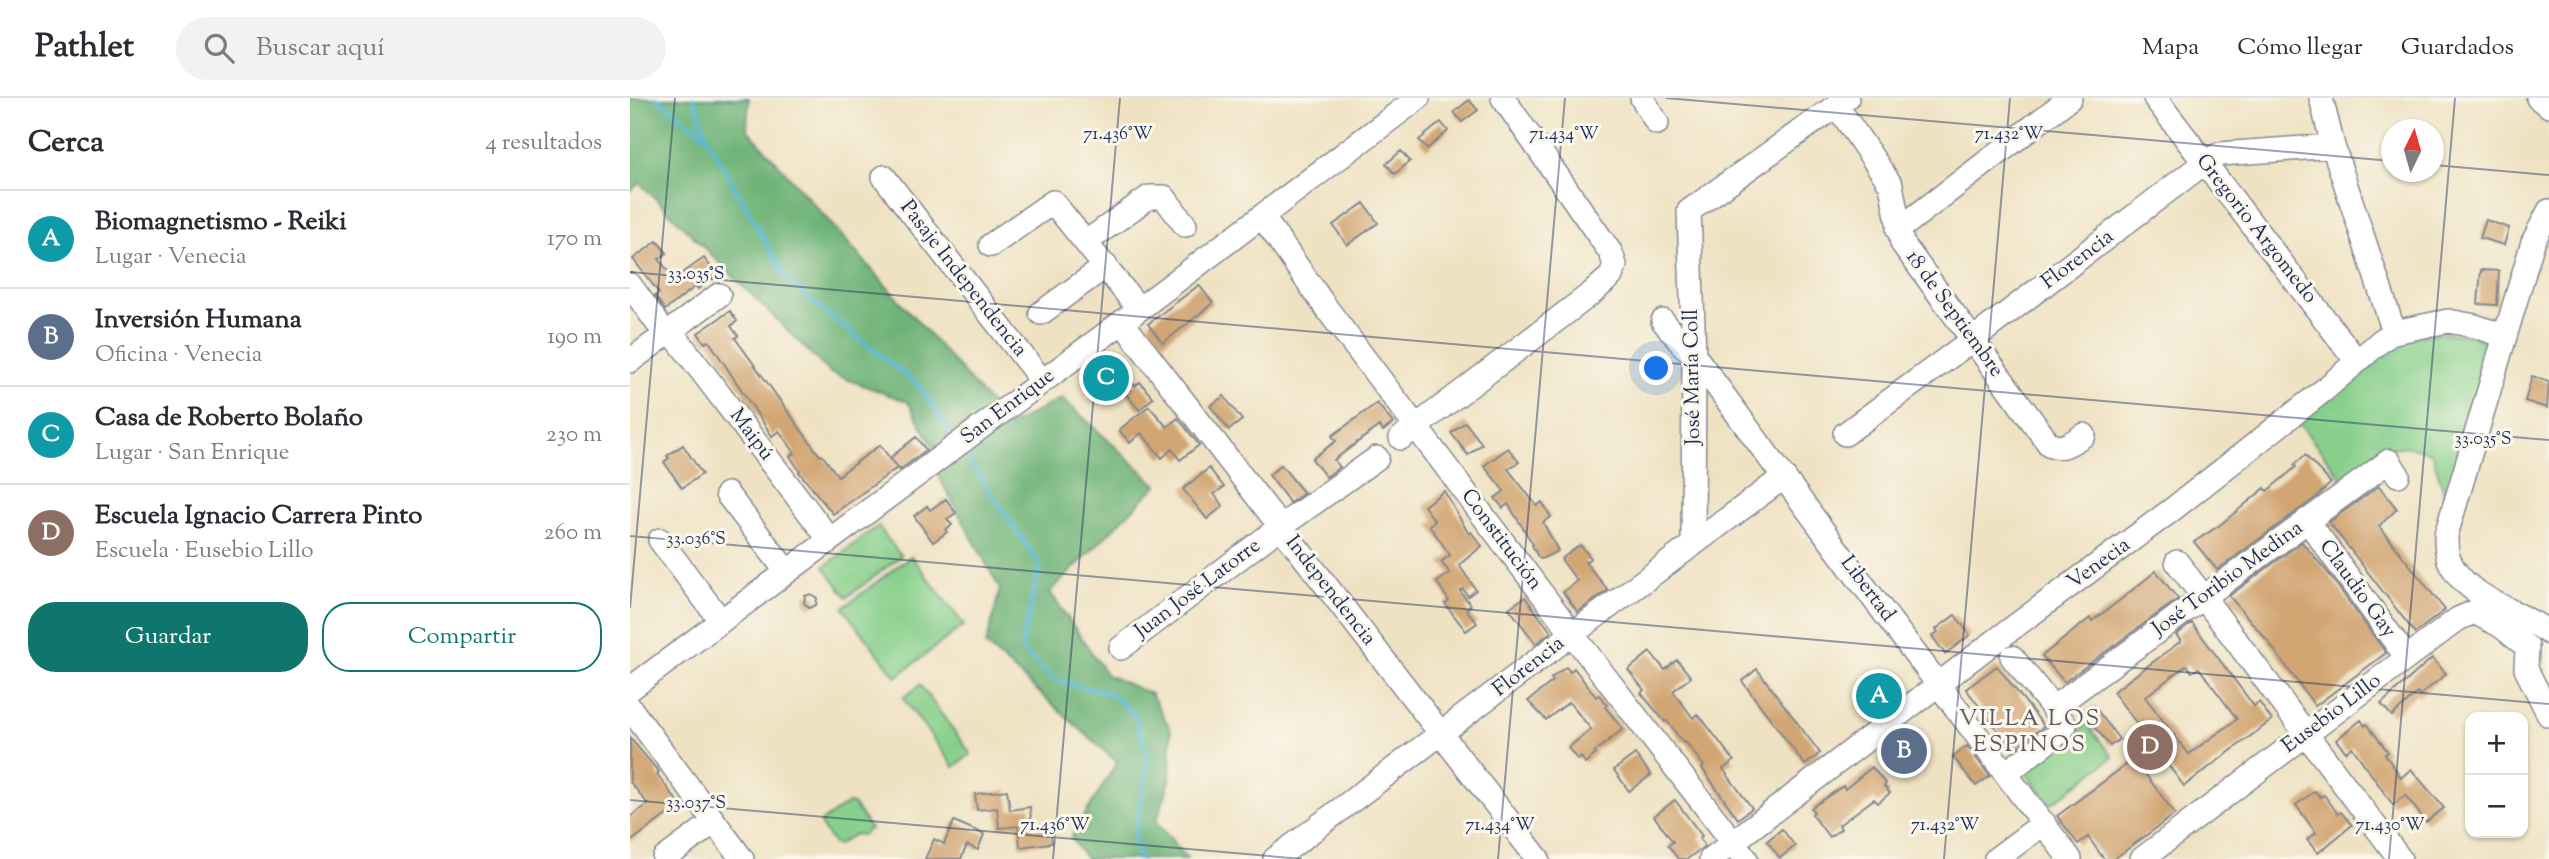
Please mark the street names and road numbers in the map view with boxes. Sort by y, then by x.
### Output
street label: Gregorio Argomedo [2188,148,2324,310]
street label: Pasaje Independencia [892,194,1034,364]
street label: Florencia [2036,223,2121,297]
street label: 18 de Septiembre [1898,244,2010,384]
street label: José María Coll [1677,309,1709,446]
street label: San Enrique [955,362,1061,452]
street label: Maipú [721,403,781,467]
street label: Constitución [1453,483,1549,597]
street label: José Toribio Medina [2146,514,2310,645]
street label: Independencia [1277,529,1383,653]
street label: Venecia [2061,531,2137,597]
street label: Juan José Latorre [1128,532,1267,647]
street label: Claudio Gay [2311,534,2403,645]
street label: Libertad [1832,550,1902,628]
street label: Florencia [1487,629,1571,705]
street label: Eusebio Lillo [2276,667,2388,761]

